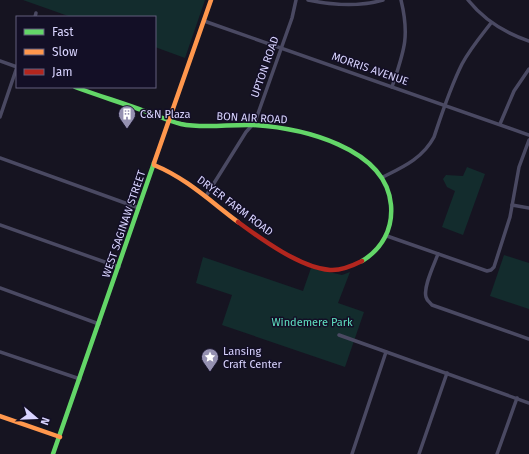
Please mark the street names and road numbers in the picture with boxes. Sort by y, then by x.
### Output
street label: UPTON ROAD [248,35,282,99]
street label: MORRIS AVENUE [330,50,410,88]
street label: BON AIR ROAD [216,110,288,126]
street label: WEST SAGINAW STREET [99,168,149,279]
street label: DRYER FARM ROAD [194,173,276,239]

